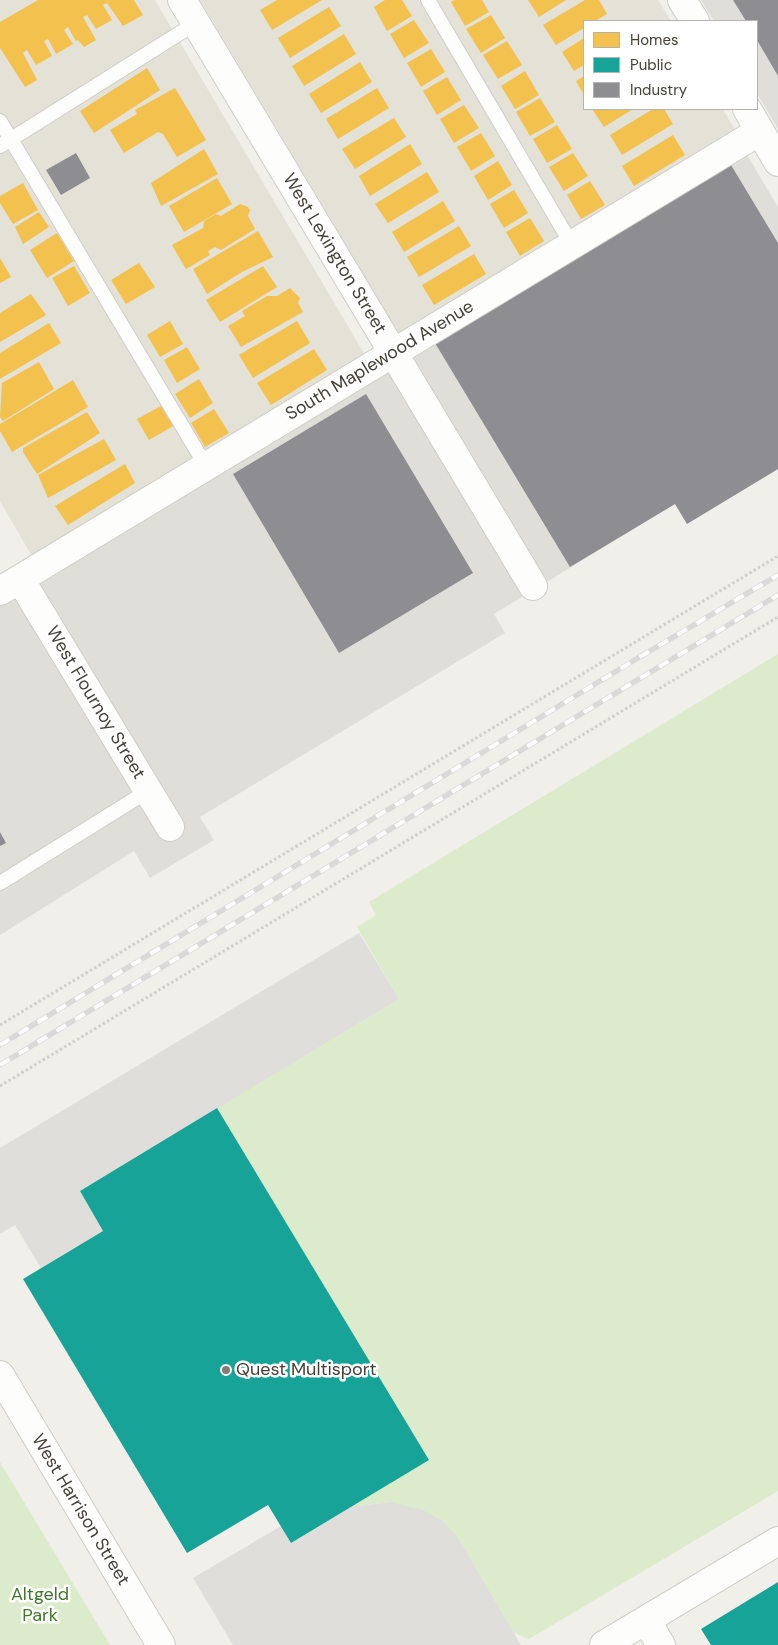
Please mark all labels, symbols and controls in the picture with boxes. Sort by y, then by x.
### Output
legend [583,20,758,110]
text: Homes [630,30,679,50]
text: Public [630,55,672,75]
text: Industry [630,80,687,100]
street label: West Lexington Street [278,170,390,338]
street label: South Maplewood Avenue [282,296,478,426]
street label: West Flournoy Street [41,623,149,783]
place label: Quest Multisport [236,1359,376,1381]
marker: Quest Multisport [220,1364,232,1376]
street label: West Harrison Street [26,1430,134,1590]
park label: Altgeld Park [11,1584,69,1626]

